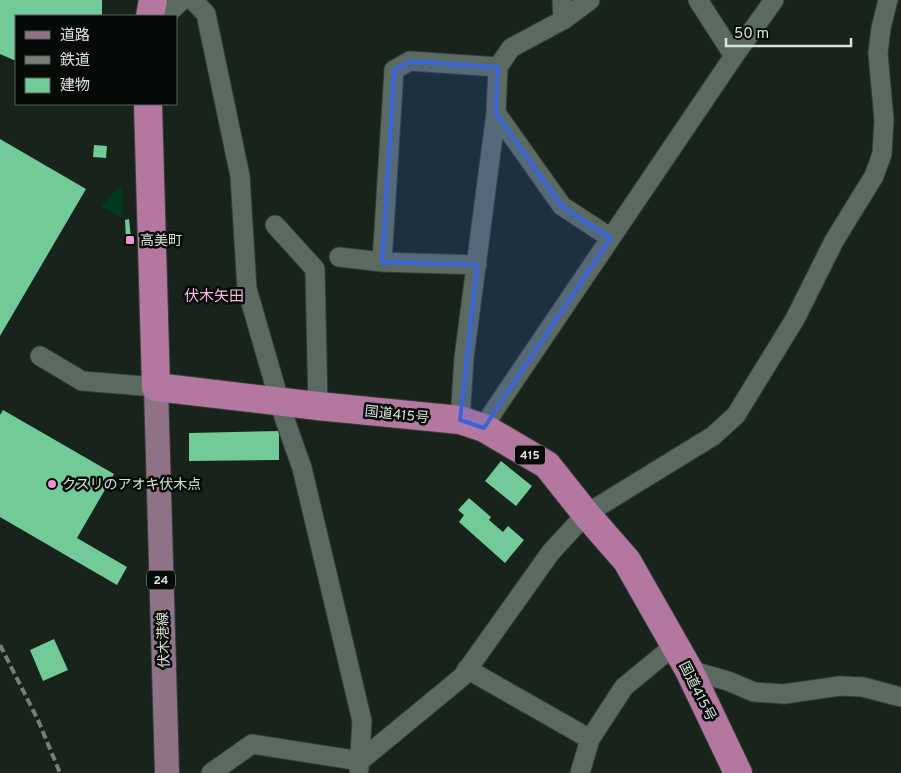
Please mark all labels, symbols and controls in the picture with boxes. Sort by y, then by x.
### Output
legend [15,15,178,105]
scale bar [726,15,851,47]
text: 50 m [734,25,769,44]
text: 道路 [60,27,90,46]
text: 鉄道 [60,52,90,71]
text: 建物 [60,77,90,96]
place label: 高美町 [140,233,182,250]
marker: 高美町 [124,234,136,246]
district label: 伏木矢田 [184,288,244,307]
street label: 国道415号 [364,404,430,427]
road number: 415 [515,446,545,464]
place label: クスリのアオキ伏木点 [62,476,202,494]
marker: クスリのアオキ伏木点 [46,478,58,490]
road number: 24 [147,570,175,590]
street label: 伏木港線 [154,612,174,668]
street label: 国道415号 [674,659,719,724]

